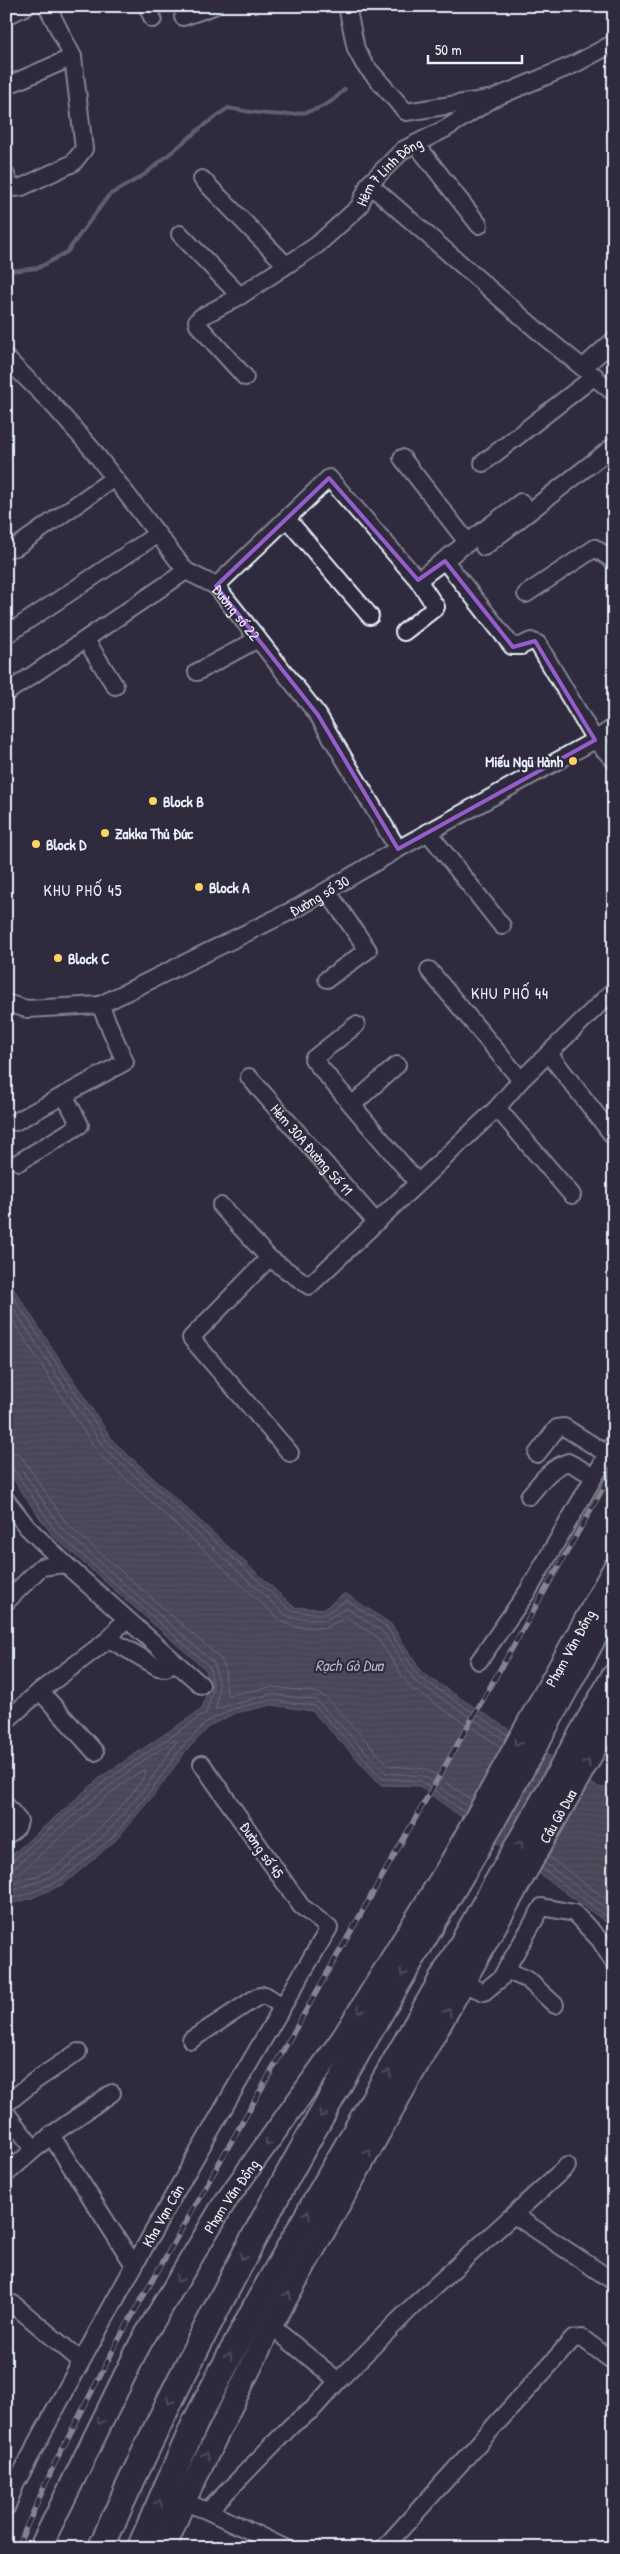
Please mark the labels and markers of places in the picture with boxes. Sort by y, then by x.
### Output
place label: Miếu Ngũ Hành [485,751,564,773]
marker: Miếu Ngũ Hành [567,755,579,767]
place label: Block B [163,791,204,812]
marker: Block B [147,795,159,807]
place label: Zakka Thủ Đức [115,823,194,844]
marker: Zakka Thủ Đức [99,827,111,839]
place label: Block D [46,834,87,855]
marker: Block D [30,838,42,850]
place label: Block A [209,877,250,898]
marker: Block A [193,881,205,893]
place label: Block C [68,948,109,969]
marker: Block C [52,952,64,964]

